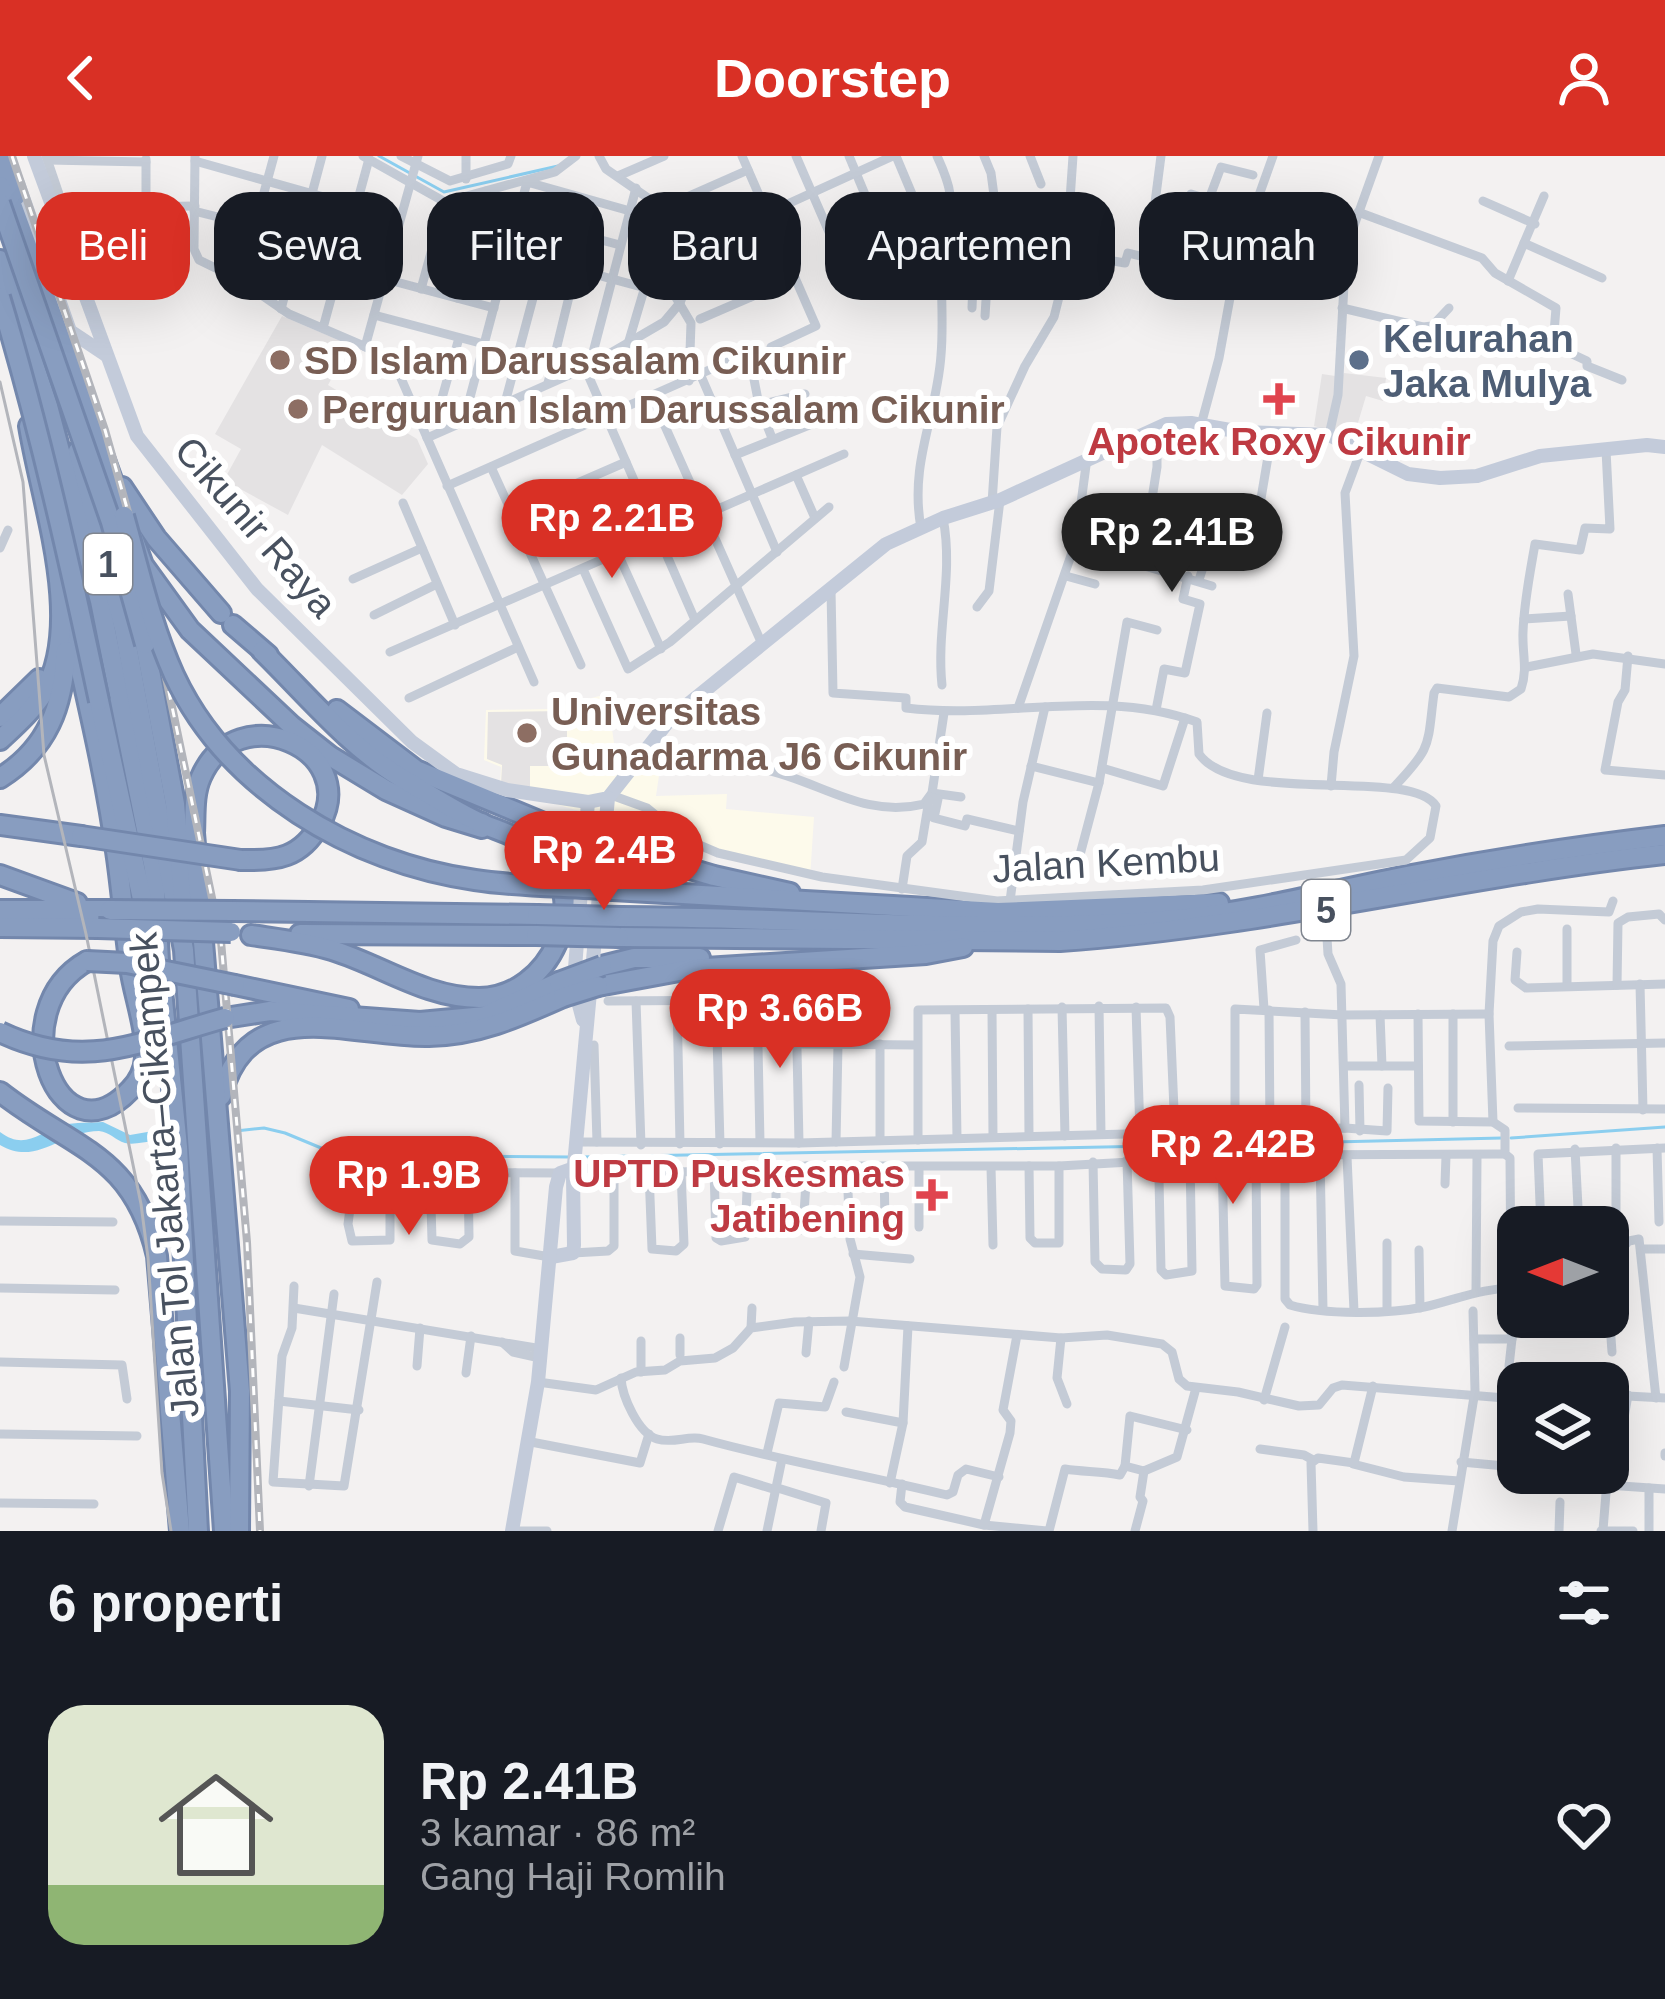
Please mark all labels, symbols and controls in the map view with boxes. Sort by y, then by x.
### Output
icon: back [48,45,114,111]
icon: person [1551,45,1617,111]
text: Doorstep [714,48,951,108]
chip: Beli [36,192,190,300]
chip: Sewa [214,192,403,300]
chip: Filter [427,192,604,300]
chip: Baru [628,192,801,300]
chip: Apartemen [825,192,1115,300]
chip: Rumah [1139,192,1358,300]
place label: Kelurahan Jaka Mulya [1383,317,1591,405]
place label: SD Islam Darussalam Cikunir [304,339,846,382]
marker: SD Islam Darussalam Cikunir [267,347,293,373]
marker: Kelurahan Jaka Mulya [1346,347,1372,373]
marker: Apotek Roxy Cikunir [1266,386,1292,412]
place label: Perguruan Islam Darussalam Cikunir [322,388,1005,431]
marker: Perguruan Islam Darussalam Cikunir [285,396,311,422]
place label: Apotek Roxy Cikunir [1087,420,1471,463]
street label: Cikunir Raya [167,429,346,626]
pin: Rp 2.21B [488,479,736,581]
pin: Rp 2.41B [1048,493,1296,595]
text: Rp 2.21B [529,496,695,539]
text: Rp 2.41B [1089,510,1255,553]
road number: 1 [84,534,132,594]
place label: Universitas Gunadarma J6 Cikunir [551,690,967,778]
marker: Universitas Gunadarma J6 Cikunir [514,720,540,746]
pin: Rp 2.4B [493,811,715,913]
text: Rp 2.4B [531,828,677,871]
street label: Jalan Kembu [991,836,1221,890]
road number: 5 [1302,880,1350,940]
street label: Jalan Tol Jakarta–Cikampek [121,930,207,1419]
pin: Rp 3.66B [656,969,904,1071]
text: Rp 3.66B [697,986,863,1029]
pin: Rp 2.42B [1109,1105,1357,1207]
text: Rp 2.42B [1150,1122,1316,1165]
pin: Rp 1.9B [298,1136,520,1238]
place label: UPTD Puskesmas Jatibening [573,1152,905,1240]
text: Rp 1.9B [336,1153,482,1196]
marker: UPTD Puskesmas Jatibening [916,1179,948,1211]
north arrow [1497,1206,1629,1338]
map controls [1497,1206,1629,1494]
button: layers [1497,1362,1629,1494]
icon: filters [1551,1570,1617,1636]
text: 6 properti [48,1575,283,1632]
icon: home [144,1753,288,1897]
text: Rp 2.41B [420,1753,638,1810]
icon: heart [1551,1792,1617,1858]
text: 3 kamar · 86 m² [420,1811,695,1854]
text: Gang Haji Romlih [420,1855,726,1898]

